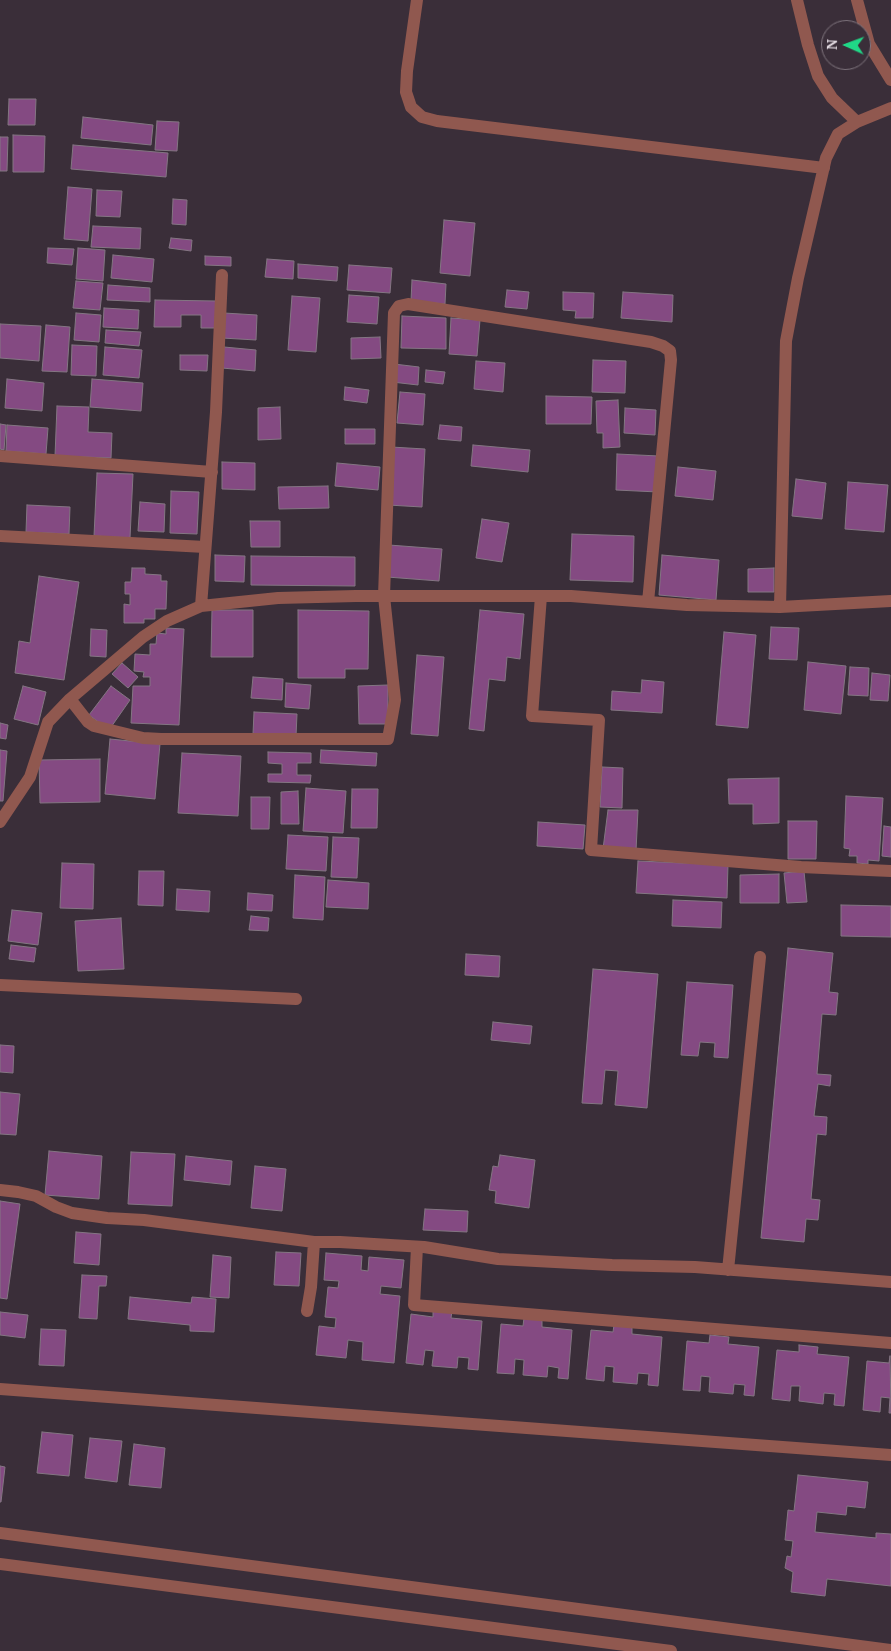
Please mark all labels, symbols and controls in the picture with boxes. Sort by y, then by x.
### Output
north arrow [821,20,871,70]
text: N [822,39,841,50]

